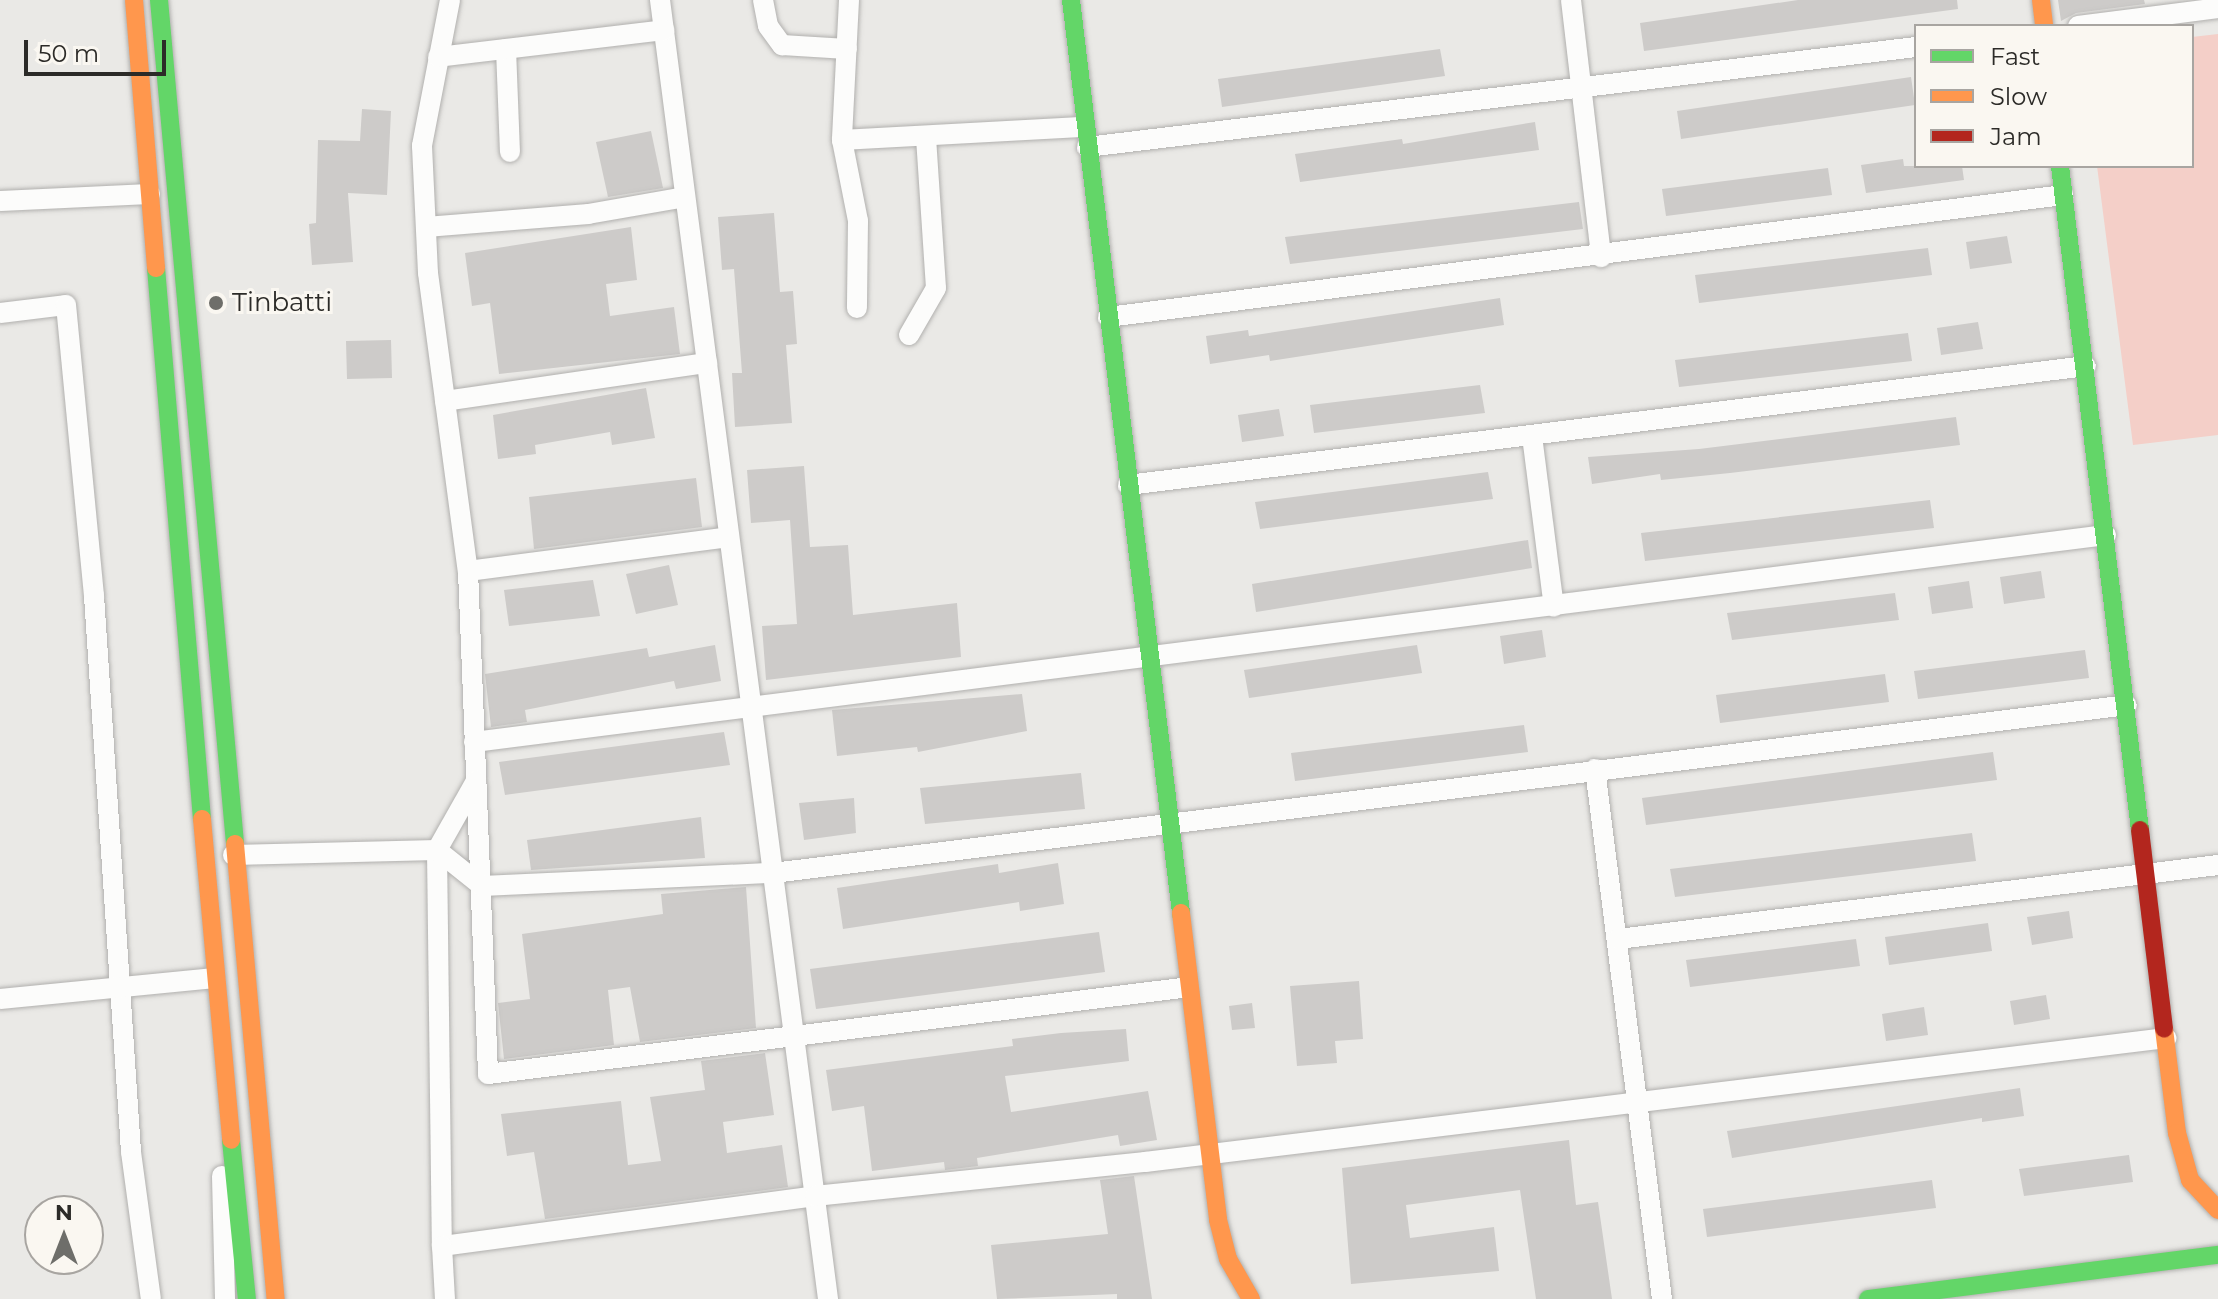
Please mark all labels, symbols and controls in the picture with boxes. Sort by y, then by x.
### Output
scale bar [28,24,170,74]
legend [1914,24,2194,168]
text: 50 m [38,39,99,68]
text: Fast [1990,42,2040,71]
text: Slow [1990,82,2047,111]
text: Jam [1990,122,2042,151]
place label: Tinbatti [232,287,332,319]
marker: Tinbatti [207,294,225,312]
north arrow [24,1195,104,1275]
text: N [55,1199,73,1226]

